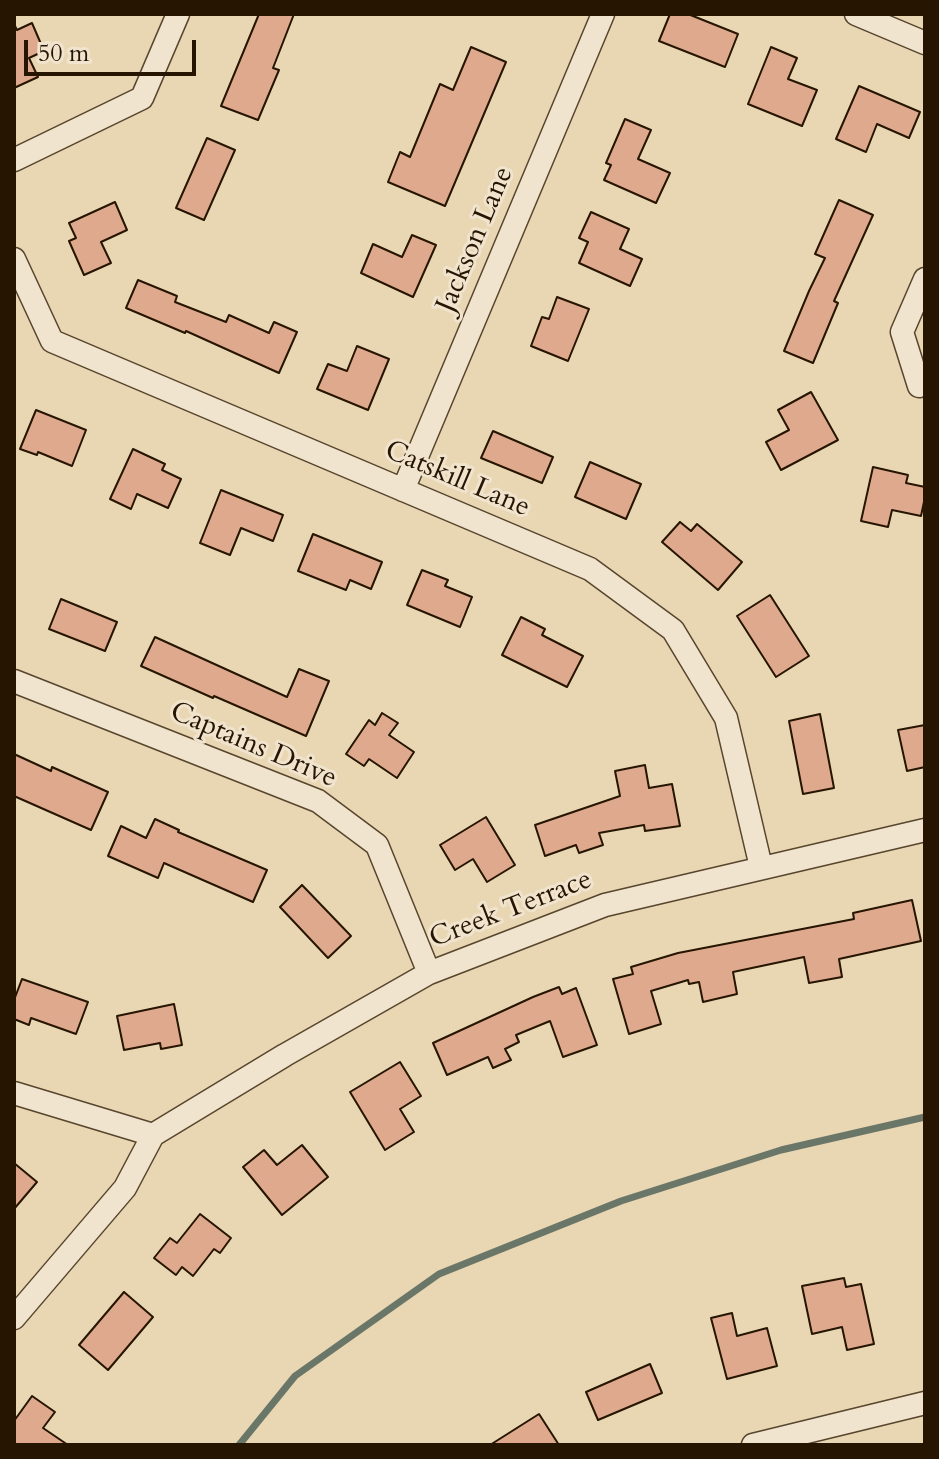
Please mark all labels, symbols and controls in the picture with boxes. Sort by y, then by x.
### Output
scale bar [28,24,200,74]
text: 50 m [38,37,89,70]
street label: Jackson Lane [430,162,522,318]
street label: Catskill Lane [380,434,534,526]
street label: Captains Drive [165,696,341,796]
street label: Creek Terrace [425,864,597,956]

